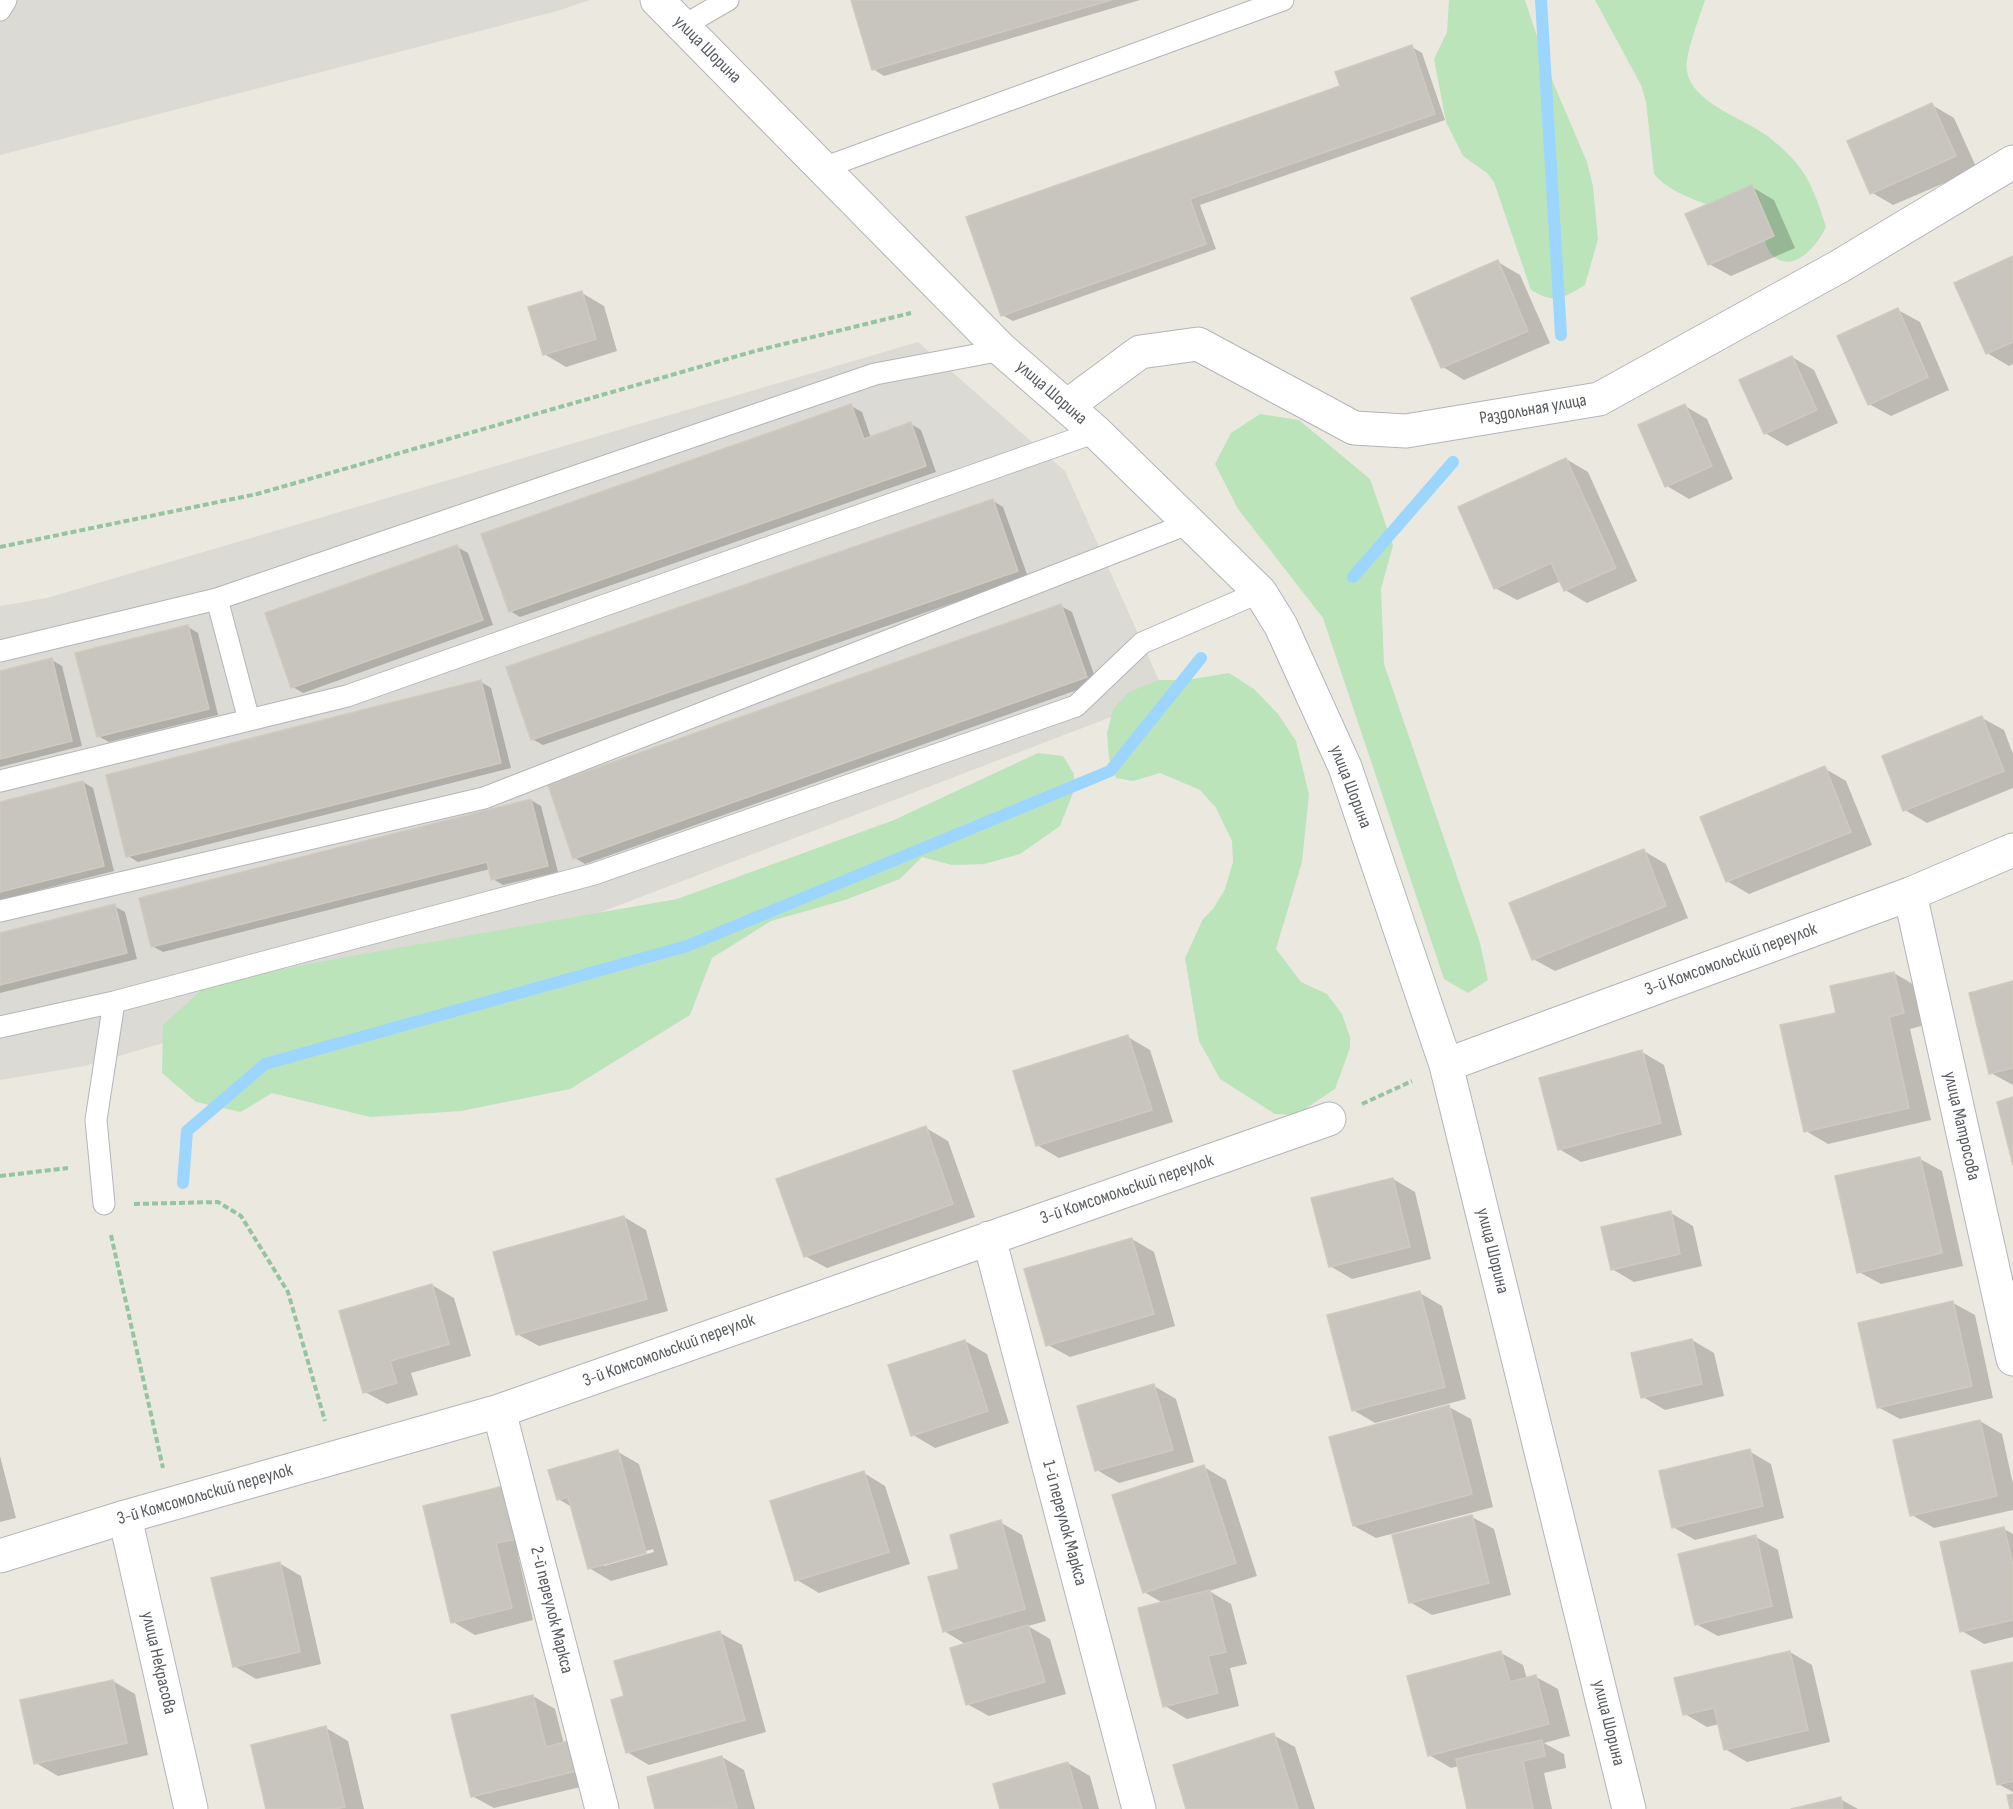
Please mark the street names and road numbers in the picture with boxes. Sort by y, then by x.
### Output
street label: улица Шорина [669,12,745,88]
street label: улица Шорина [1011,356,1091,430]
street label: Раздольная улица [1478,390,1588,430]
street label: улица Шорина [1324,742,1376,832]
street label: 3-й Комсомольский переулок [1642,919,1820,1001]
street label: улица Матросова [1938,1069,1984,1183]
street label: 3-й Комсомольский переулок [1038,1150,1216,1230]
street label: улица Шорина [1471,1206,1513,1296]
street label: 3-й Комсомольский переулок [580,1310,758,1392]
street label: 1-й переулок Маркса [1037,1458,1091,1588]
street label: 3-й Комсомольский переулок [115,1460,295,1530]
street label: 2-й переулок Маркса [525,1544,577,1676]
street label: улица Некрасова [136,1610,180,1716]
street label: улица Шорина [1587,1678,1629,1768]

